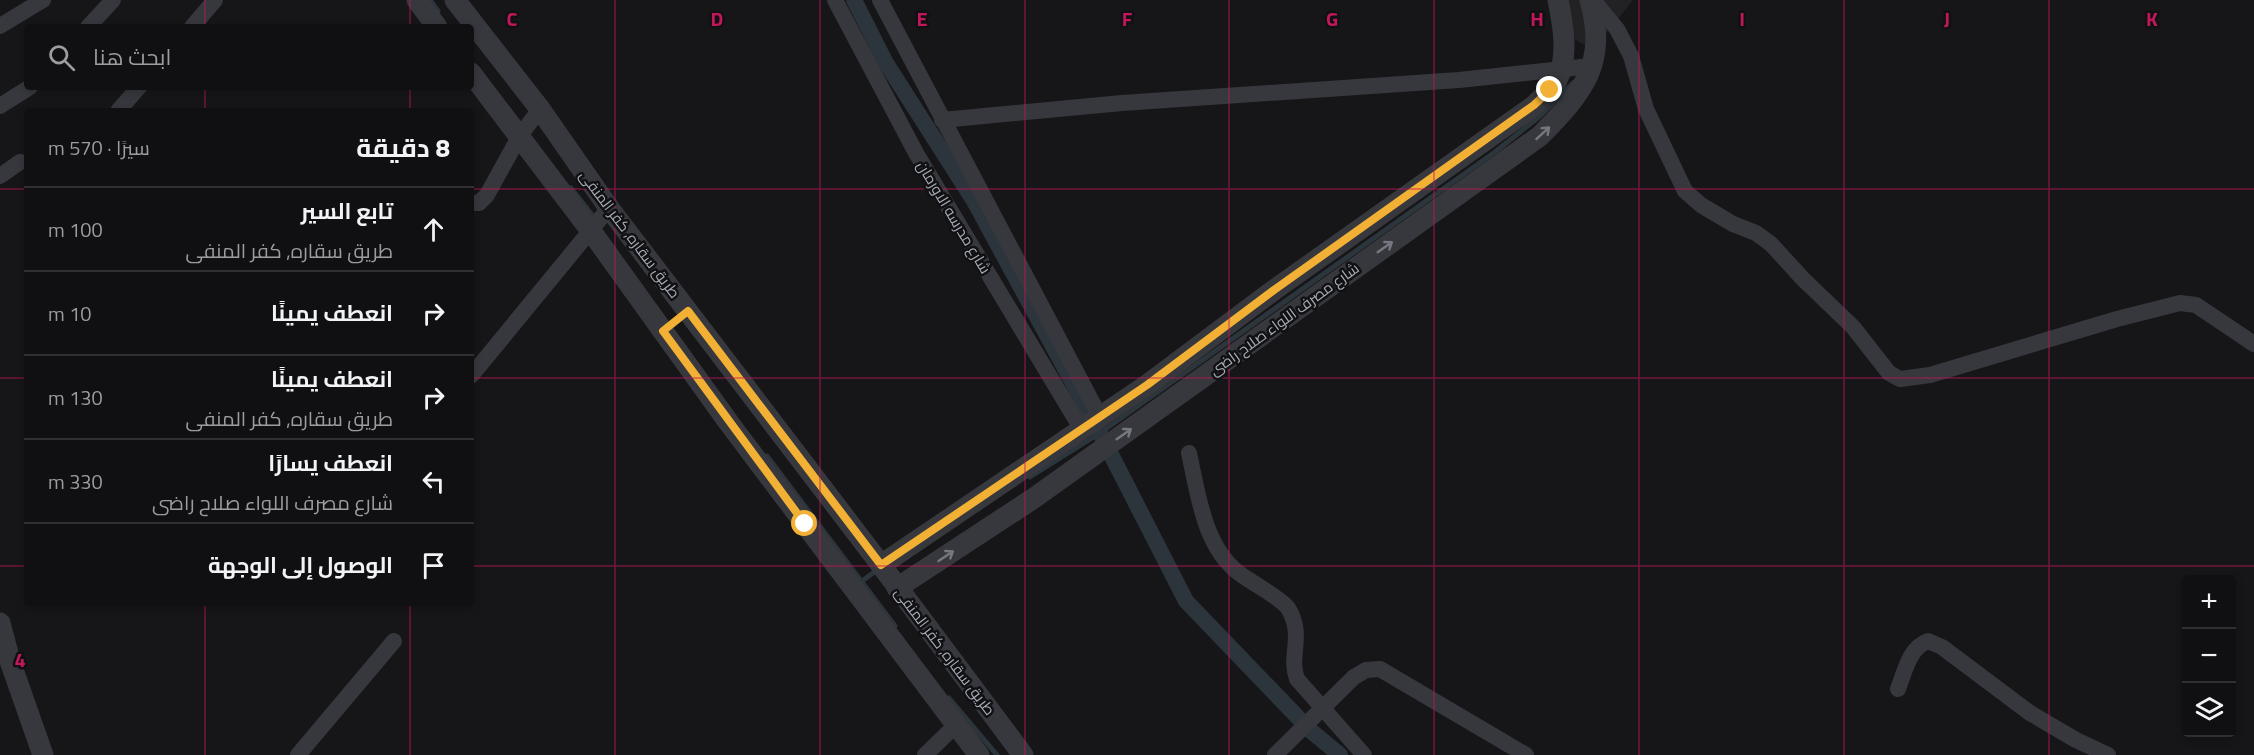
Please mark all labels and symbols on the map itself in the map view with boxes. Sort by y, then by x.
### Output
text: C [507,3,518,34]
text: D [711,3,723,34]
text: E [916,3,928,34]
text: F [1122,3,1133,34]
text: G [1326,3,1338,34]
text: H [1530,3,1544,34]
text: I [1739,3,1745,34]
text: J [1944,3,1950,34]
text: K [2146,3,2158,34]
route end [1536,76,1562,102]
one-way arrow [1535,126,1550,140]
street label: شارع مدرسه الاورمان [911,156,997,278]
street label: طريق سقاره, كفر المنفى [574,165,686,303]
one-way arrow [1376,241,1393,253]
street label: شارع مصرف اللواء صلاح راضى [1204,257,1364,381]
one-way arrow [1115,428,1132,440]
route start [791,510,817,536]
one-way arrow [937,550,954,562]
street label: طريق سقاره, كفر المنفى [889,582,1001,720]
text: 4 [14,644,26,675]

